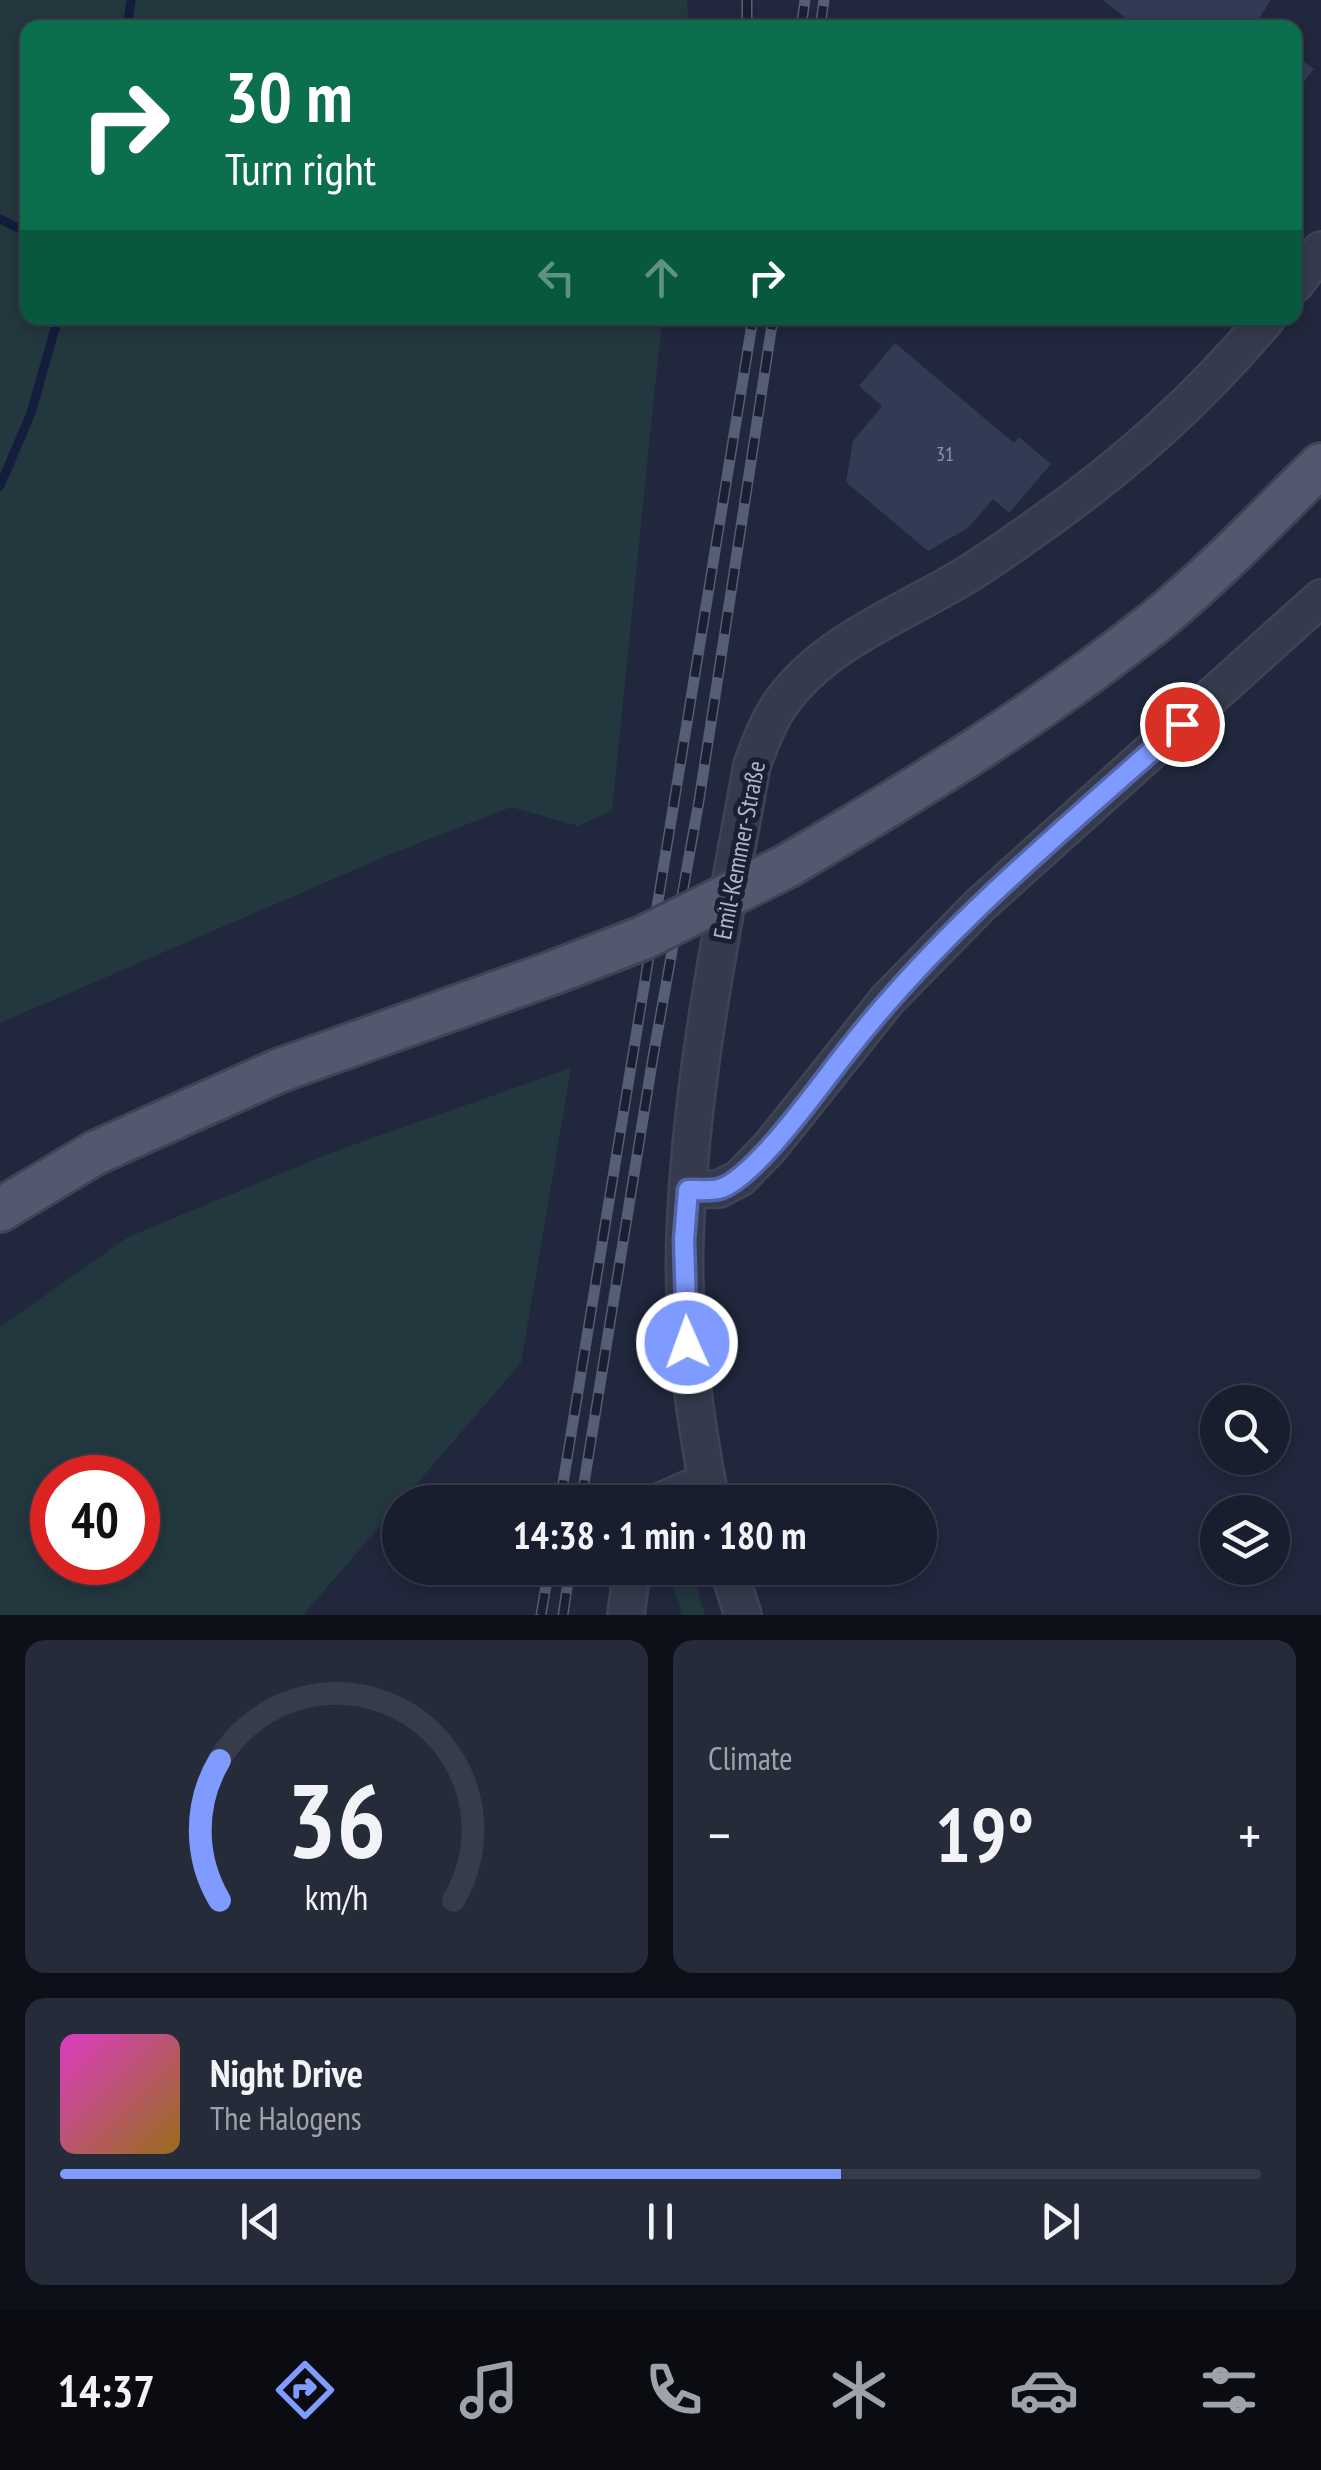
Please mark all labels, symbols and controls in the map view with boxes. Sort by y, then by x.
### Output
text: 30 m [225,51,353,141]
icon: right [60,60,190,190]
text: Turn right [225,139,376,197]
icon: left [529,250,584,305]
icon: ahead [634,250,689,305]
icon: right [739,250,794,305]
house number: 31 [936,441,954,467]
pin [1140,682,1225,767]
icon: arrive [1155,697,1210,752]
street label: Emil-Kemmer-Straße [706,758,772,942]
position arrow [635,1291,739,1395]
map controls [1200,1385,1290,1585]
button: search [1200,1385,1290,1475]
speed limit sign: 40 [30,1455,160,1585]
button: layers [1200,1495,1290,1585]
text: 14:38 · 1 min · 180 m [513,1510,806,1559]
text: Climate [708,1737,792,1779]
text: 36 [287,1752,386,1887]
text: 19° [935,1786,1034,1883]
text: − [708,1799,731,1870]
text: + [1238,1799,1261,1870]
text: km/h [305,1874,368,1920]
text: Night Drive [210,2048,363,2097]
text: The Halogens [210,2097,362,2139]
icon: previous [233,2194,288,2249]
icon: pause [633,2194,688,2249]
icon: next [1033,2194,1088,2249]
icon: directions [270,2355,340,2425]
icon: music [454,2355,524,2425]
icon: phone [639,2355,709,2425]
icon: climate [824,2355,894,2425]
icon: car [1009,2355,1079,2425]
icon: filters [1194,2355,1264,2425]
text: 14:37 [57,2361,155,2419]

